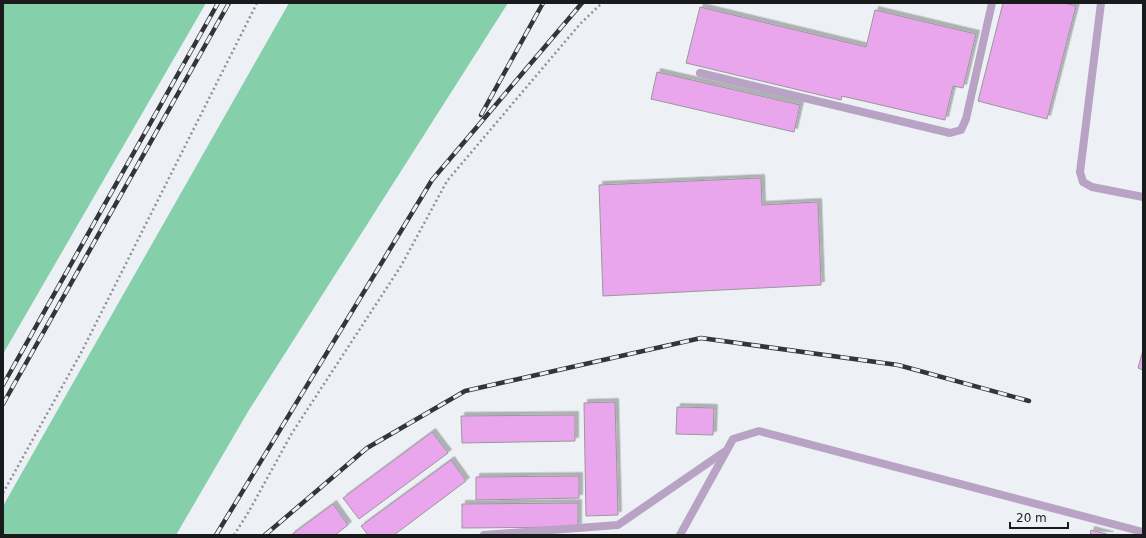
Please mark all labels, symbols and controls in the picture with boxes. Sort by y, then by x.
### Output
scale bar [1010,504,1068,530]
text: 20 m [1016,511,1047,525]

